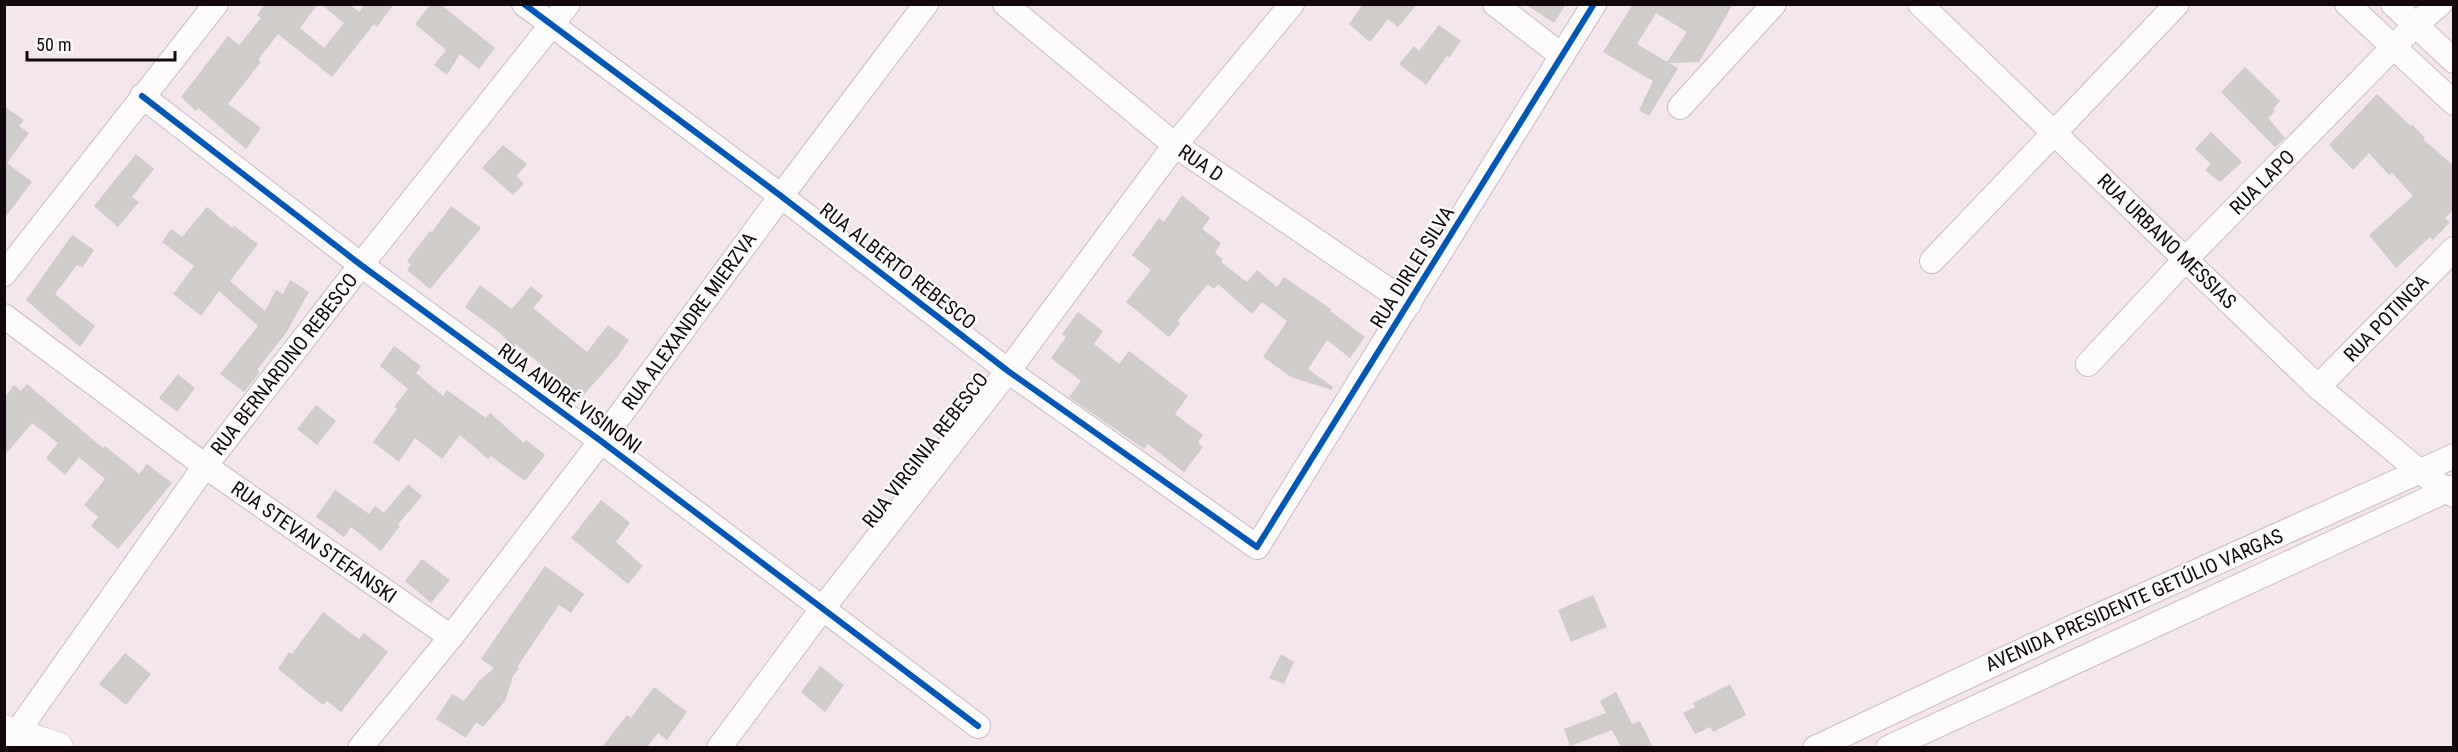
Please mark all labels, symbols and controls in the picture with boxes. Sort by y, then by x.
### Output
scale bar [27,24,176,62]
text: 50 m [36,34,71,55]
street label: RUA D [1174,139,1228,187]
street label: RUA LAPO [2224,144,2300,220]
street label: RUA URBANO MESSIAS [2093,168,2241,314]
street label: RUA ALBERTO REBESCO [815,198,981,334]
street label: RUA DIRLEI SILVA [1365,201,1459,332]
street label: RUA ALEXANDRE MIERZVA [617,227,762,414]
street label: RUA BERNARDINO REBESCO [205,268,363,460]
street label: RUA POTINGA [2339,269,2434,367]
street label: RUA ANDRÉ VISINONI [494,338,646,458]
street label: RUA VIRGINIA REBESCO [857,368,993,532]
street label: RUA STEVAN STEFANSKI [227,476,401,608]
street label: AVENIDA PRESIDENTE GETÚLIO VARGAS [1982,523,2286,677]

